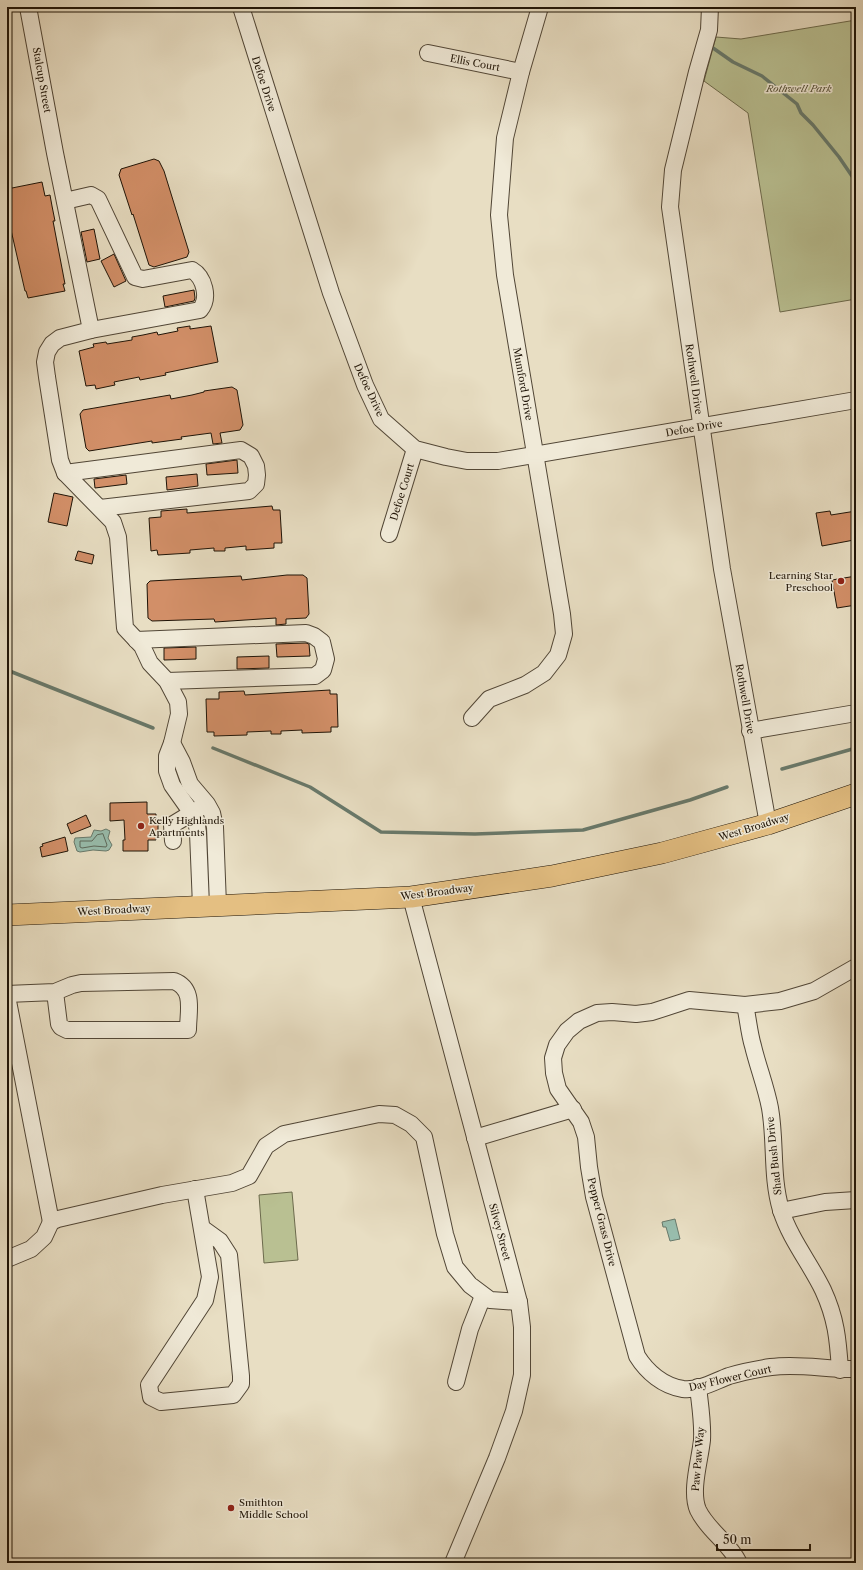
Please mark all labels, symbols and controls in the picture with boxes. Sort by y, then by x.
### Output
street label: Stalcup Street [30,46,54,114]
street label: Ellis Court [449,52,502,74]
street label: Defoe Drive [249,55,279,114]
park label: Rothwell Park [765,82,833,95]
street label: Rothwell Drive [683,343,705,416]
street label: Mumford Drive [510,347,536,422]
street label: Defoe Drive [351,361,387,419]
street label: Defoe Drive [665,417,724,439]
street label: Defoe Court [387,461,417,522]
place label: Learning Star Preschool [769,569,834,594]
marker: Learning Star Preschool [836,576,846,586]
street label: Rothwell Drive [732,663,758,736]
street label: West Broadway [716,810,791,844]
place label: Kelly Highlands Apartments [148,814,224,839]
marker: Kelly Highlands Apartments [136,821,146,831]
street label: West Broadway [399,881,475,903]
street label: West Broadway [76,902,151,918]
street label: Shad Bush Drive [763,1116,785,1196]
street label: Pepper Grass Drive [585,1176,619,1268]
street label: Silvey Street [486,1202,514,1262]
street label: Day Flower Court [687,1362,773,1394]
street label: Paw Paw Way [689,1426,707,1492]
place label: Smithton Middle School [239,1496,308,1521]
marker: Smithton Middle School [226,1503,236,1513]
scale bar [717,1526,810,1552]
text: 50 m [723,1532,752,1547]

